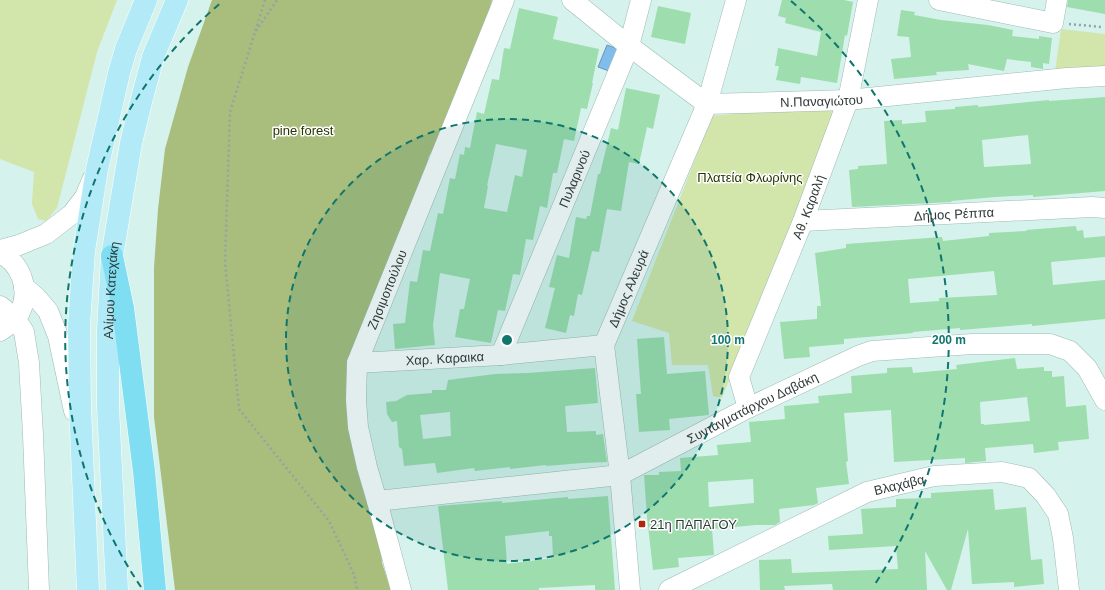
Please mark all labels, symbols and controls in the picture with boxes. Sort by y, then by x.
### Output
street label: Ν.Παναγιώτου [780,91,863,109]
park label: pine forest [273,123,334,138]
street label: Πυλαρινού [555,147,593,210]
park label: Πλατεία Φλωρίνης [697,170,803,185]
street label: Αθ. Καραλή [789,172,827,241]
street label: Δήμος Ρέππα [913,204,995,223]
street label: Αλίμου Κατεχάκη [100,240,122,339]
street label: Δήμος Αλευρά [605,247,652,329]
street label: Ζησιμοπούλου [364,248,410,331]
centre of rings [500,333,514,347]
text: 100 m [711,333,745,347]
text: 200 m [932,333,966,347]
street label: Χαρ. Καραικα [405,348,485,368]
street label: Συνταγματάρχου Δαβάκη [684,369,820,446]
street label: Βλαχάβα [872,471,926,498]
place label: 21η ΠΑΠΑΓΟΥ [650,517,737,532]
marker: 21η ΠΑΠΑΓΟΥ [637,519,647,529]

